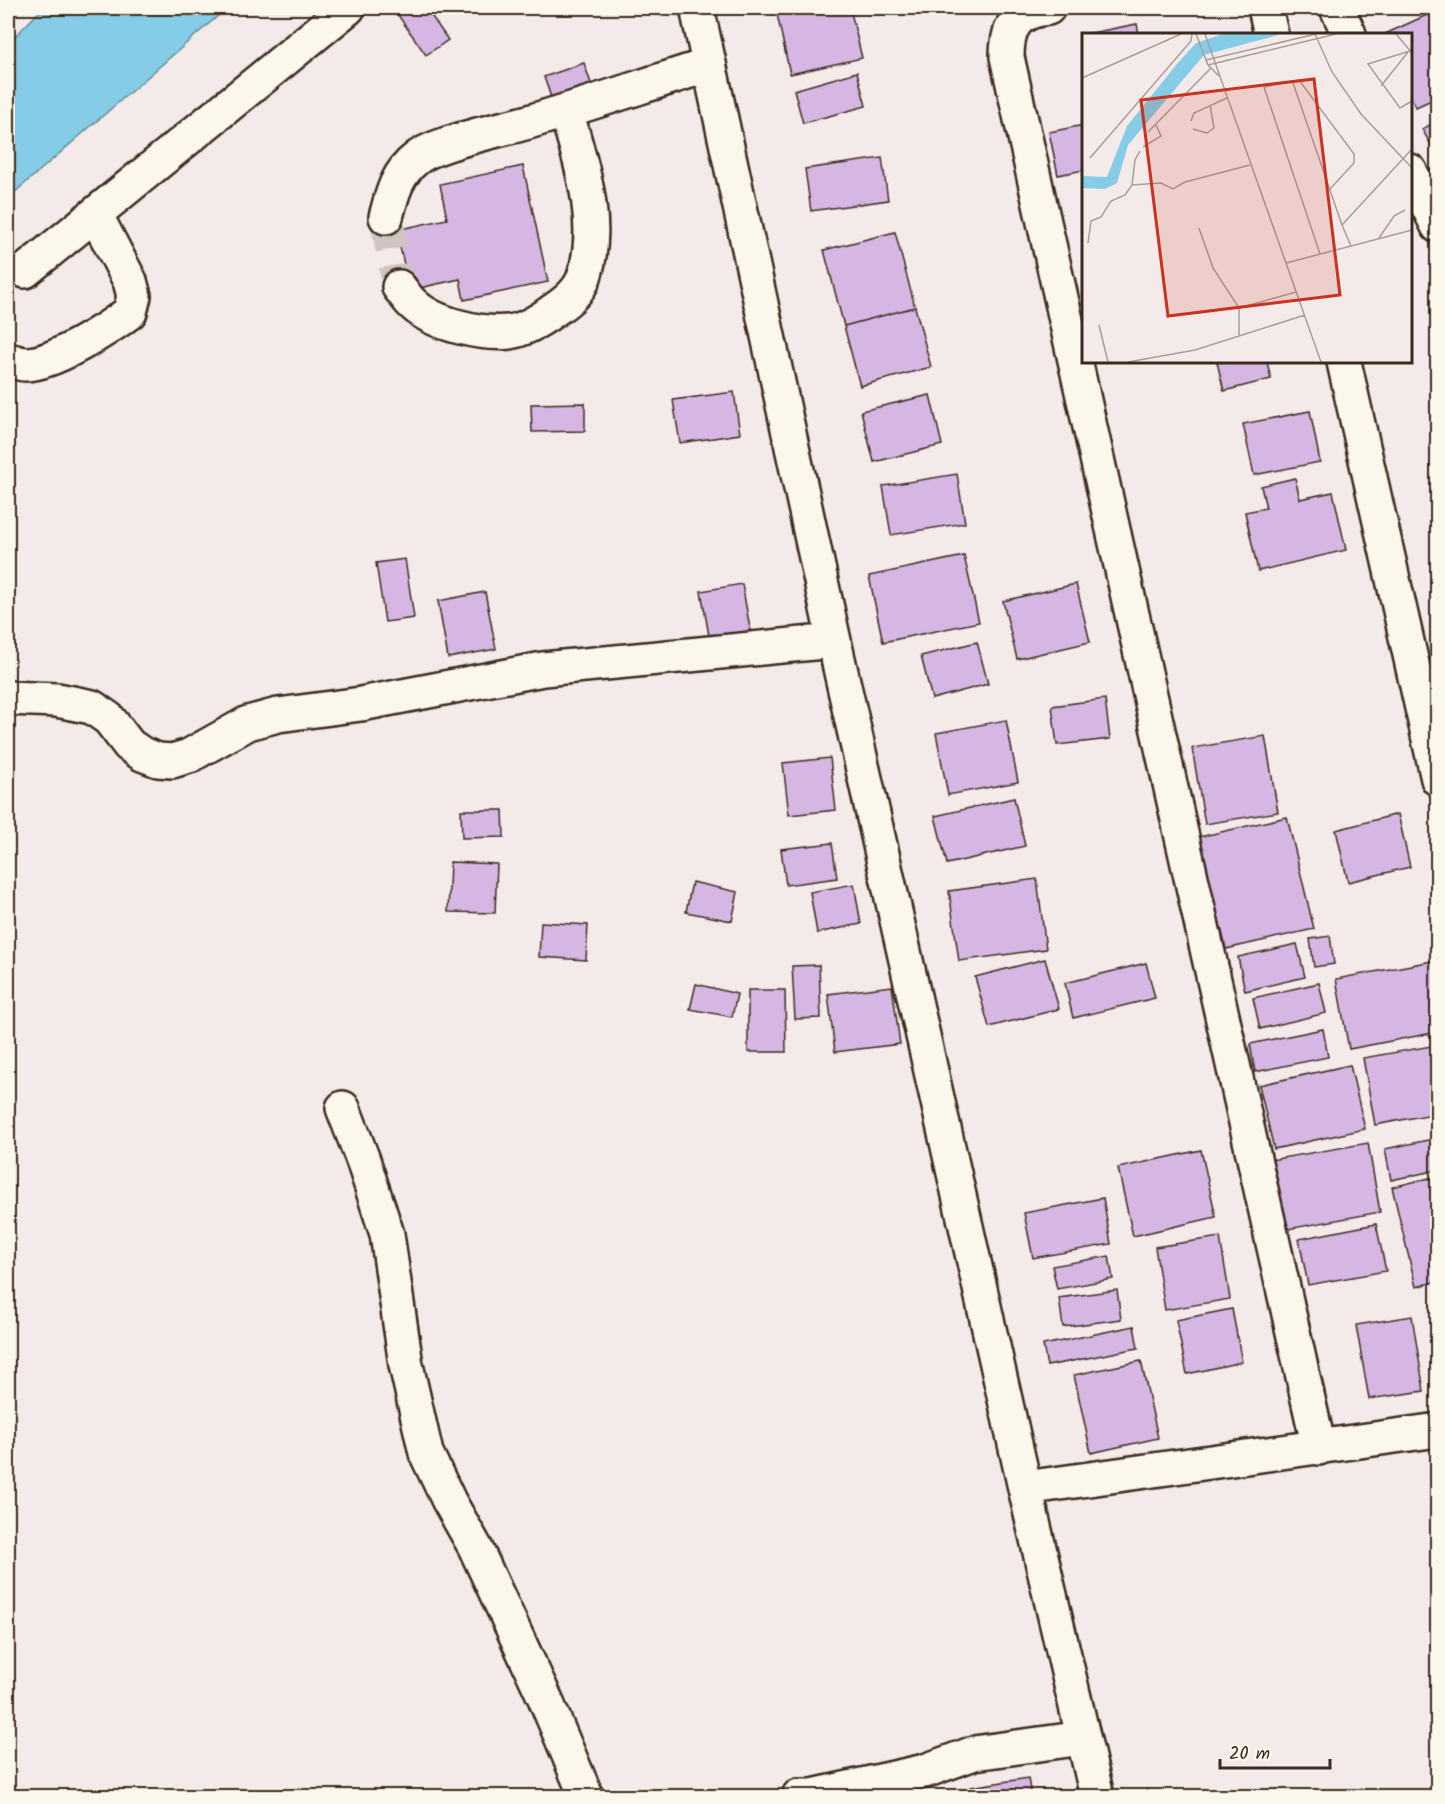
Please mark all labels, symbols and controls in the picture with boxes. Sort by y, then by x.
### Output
inset map [1082,33,1412,363]
scale bar [1220,1732,1330,1770]
text: 20 m [1229,1740,1270,1769]

